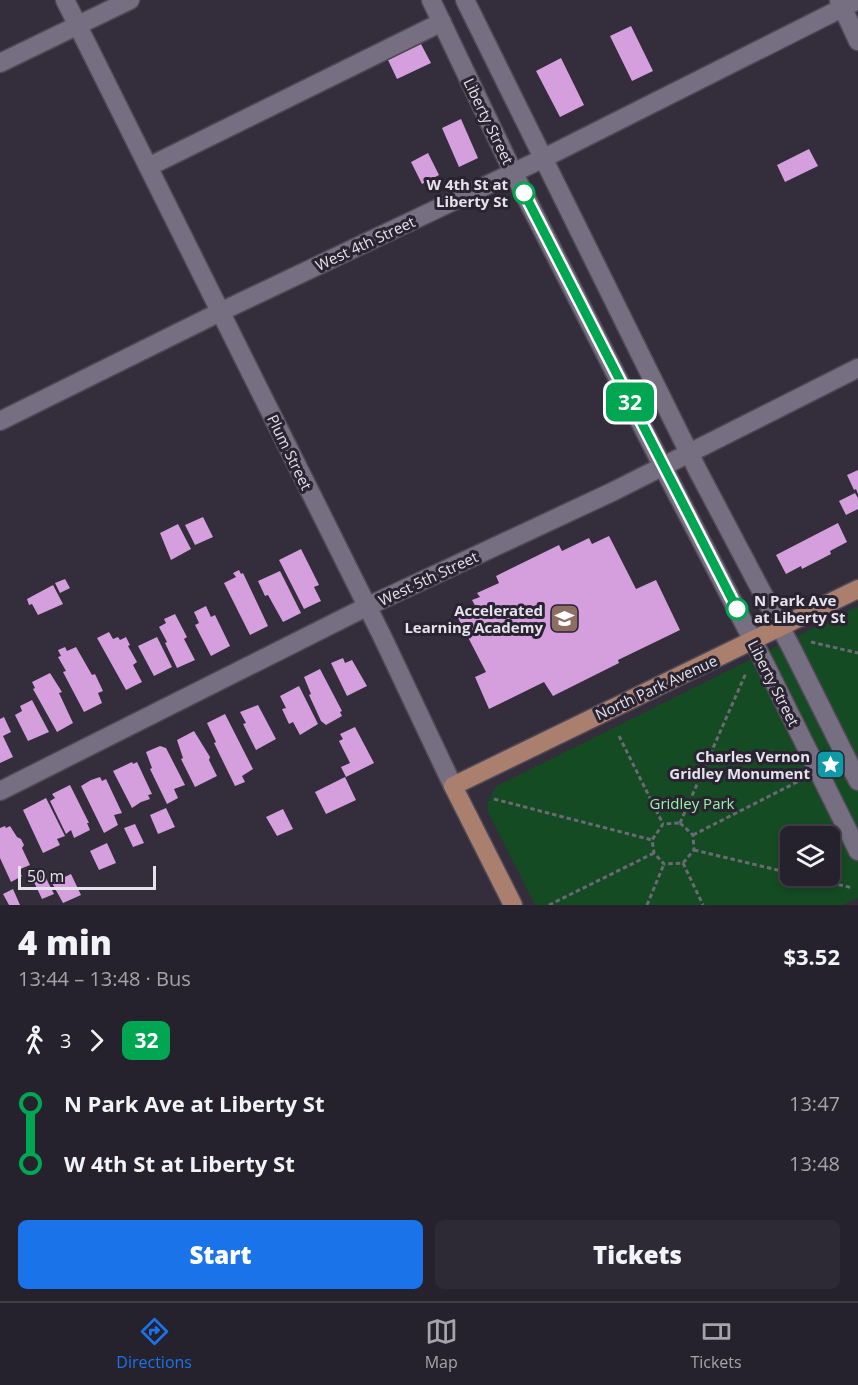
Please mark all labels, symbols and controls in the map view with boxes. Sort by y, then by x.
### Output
street label: Liberty Street [459,74,519,168]
place label: W 4th St at Liberty St [427,174,508,211]
marker: W 4th St at Liberty St [513,182,535,204]
street label: West 4th Street [312,211,418,275]
line badge: 32 [603,382,657,422]
text: 32 [618,388,642,416]
street label: Plum Street [263,411,317,493]
street label: West 5th Street [375,546,481,610]
place label: N Park Ave at Liberty St [754,590,846,627]
marker: N Park Ave at Liberty St [726,598,748,620]
place label: Accelerated Learning Academy [404,600,543,637]
school or university icon: Accelerated Learning Academy [548,603,580,635]
street label: Liberty Street [744,637,804,729]
street label: North Park Avenue [592,650,720,724]
place label: Charles Vernon Gridley Monument [669,746,810,783]
place icon: Charles Vernon Gridley Monument [815,749,847,781]
park label: Gridley Park [650,793,735,813]
map controls [780,826,840,886]
button: layers [780,826,840,886]
scale bar [18,863,156,890]
text: 50 m [27,865,64,887]
text: 4 min [18,920,112,965]
text: $3.52 [783,941,840,971]
text: 13:44 – 13:48 · Bus [18,965,191,992]
icon: walk [18,1024,51,1057]
icon: forward [80,1024,113,1057]
text: 32 [134,1026,158,1054]
text: 3 [60,1027,71,1054]
text: N Park Ave at Liberty St [64,1088,325,1118]
text: 13:47 [789,1090,840,1117]
text: W 4th St at Liberty St [64,1148,295,1178]
text: 13:48 [789,1150,840,1177]
button: Start [18,1220,423,1289]
button: Tickets [435,1220,840,1289]
tab: Directions [116,1315,192,1373]
tab: Map [425,1315,458,1373]
tab: Tickets [690,1315,742,1373]

